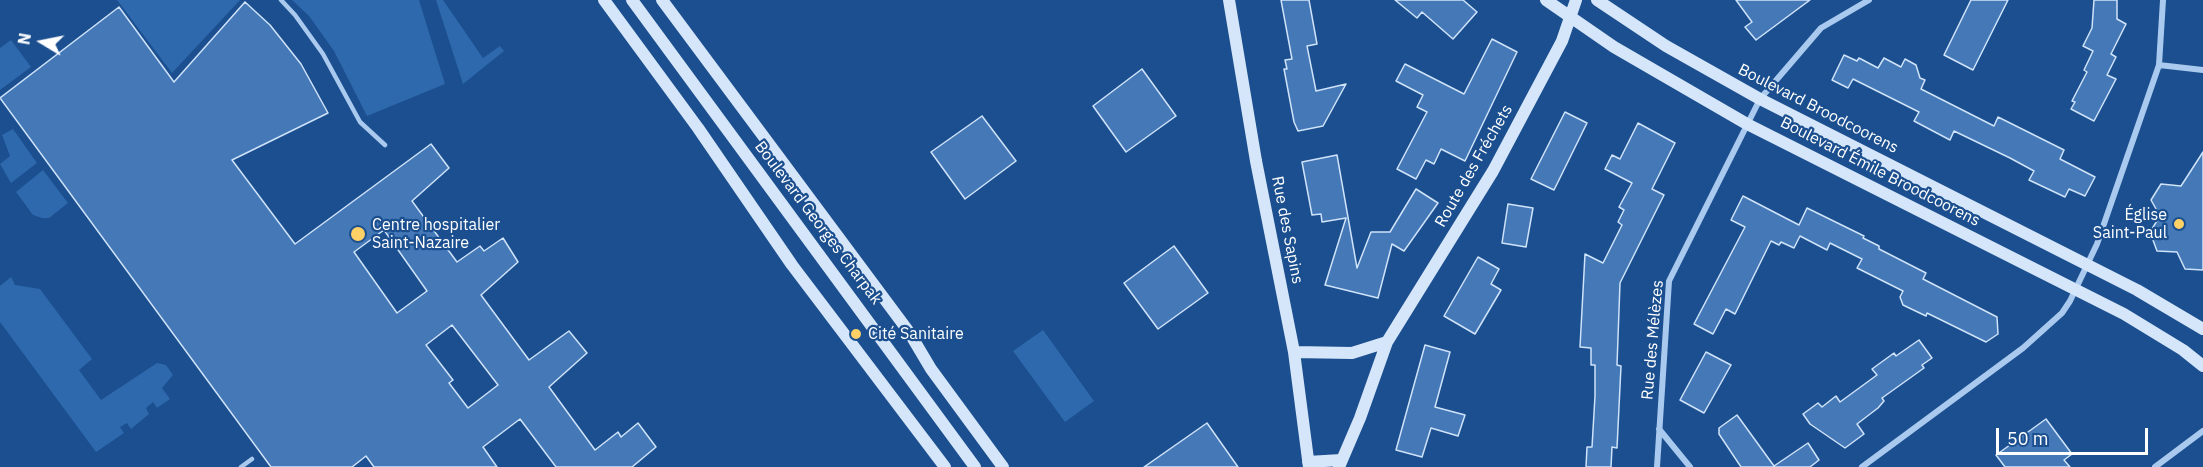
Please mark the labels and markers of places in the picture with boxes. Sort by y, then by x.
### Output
place label: Église Saint-Paul [2093,205,2167,243]
place label: Centre hospitalier Saint-Nazaire [372,215,500,253]
marker: Église Saint-Paul [2172,217,2186,231]
marker: Centre hospitalier Saint-Nazaire [349,225,367,243]
place label: Cité Sanitaire [868,324,964,344]
marker: Cité Sanitaire [849,327,863,341]

